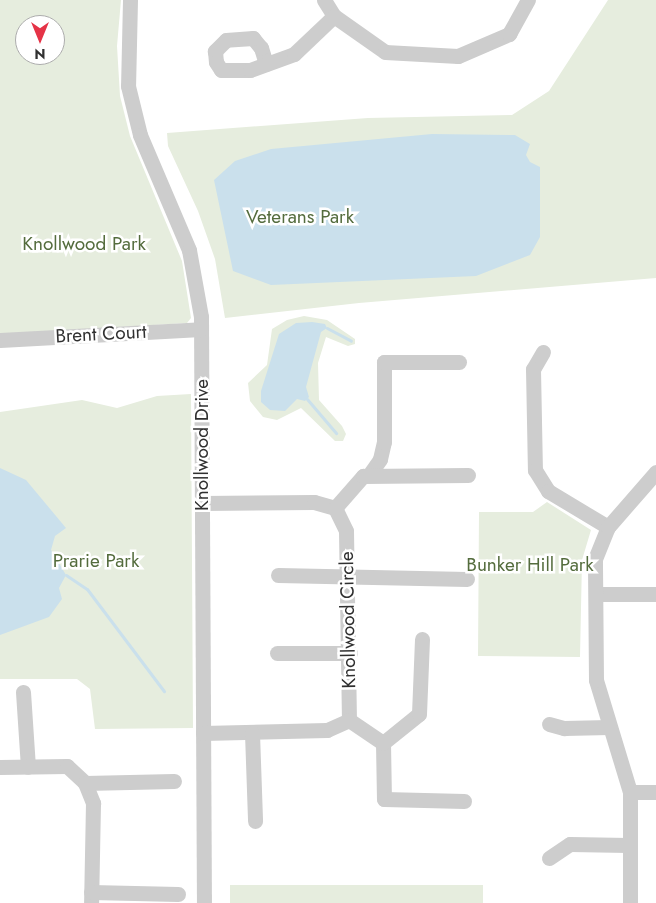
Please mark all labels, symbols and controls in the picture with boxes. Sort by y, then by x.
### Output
north arrow [15,15,65,65]
text: N [34,44,46,64]
park label: Veterans Park [246,206,354,228]
park label: Knollwood Park [22,233,146,255]
street label: Brent Court [55,320,147,348]
street label: Knollwood Drive [191,379,213,511]
park label: Prarie Park [53,550,139,572]
street label: Knollwood Circle [335,551,361,689]
park label: Bunker Hill Park [466,554,594,576]

